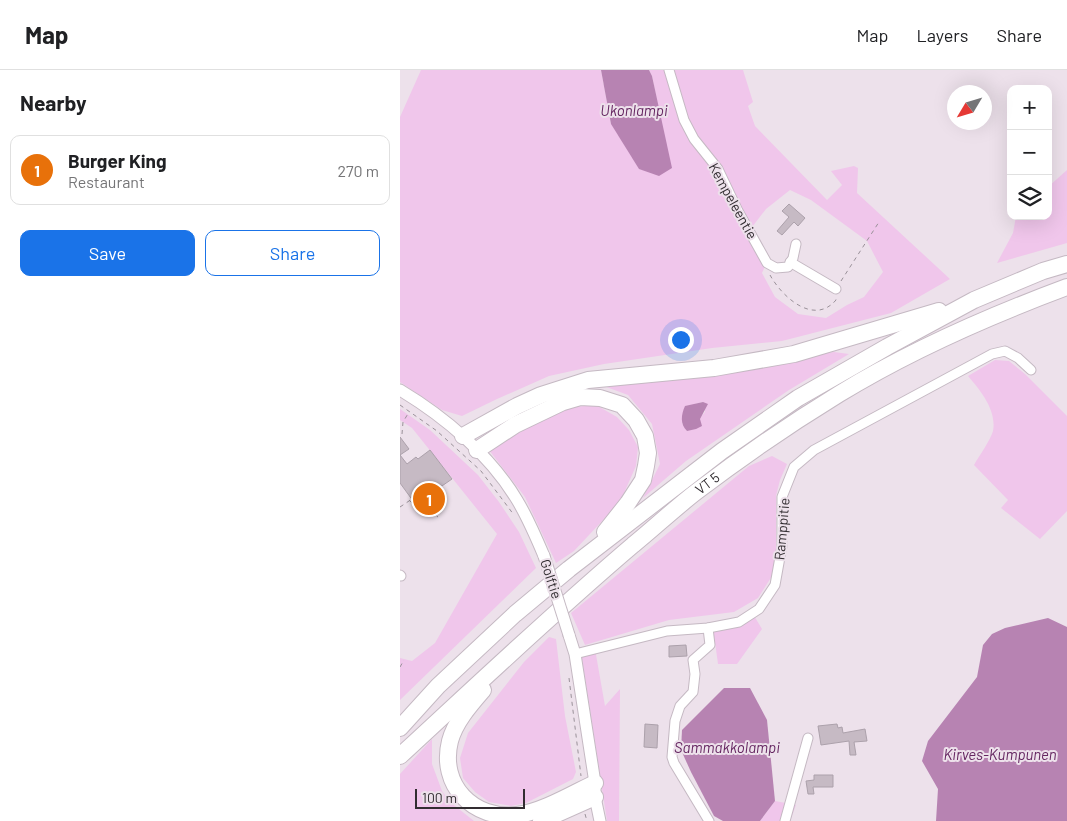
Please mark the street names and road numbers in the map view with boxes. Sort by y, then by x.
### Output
street label: Kempeleentie [706,160,761,242]
street label: VT 5 [692,468,723,498]
street label: Ramppitie [770,497,793,561]
street label: Golftie [537,557,566,601]

